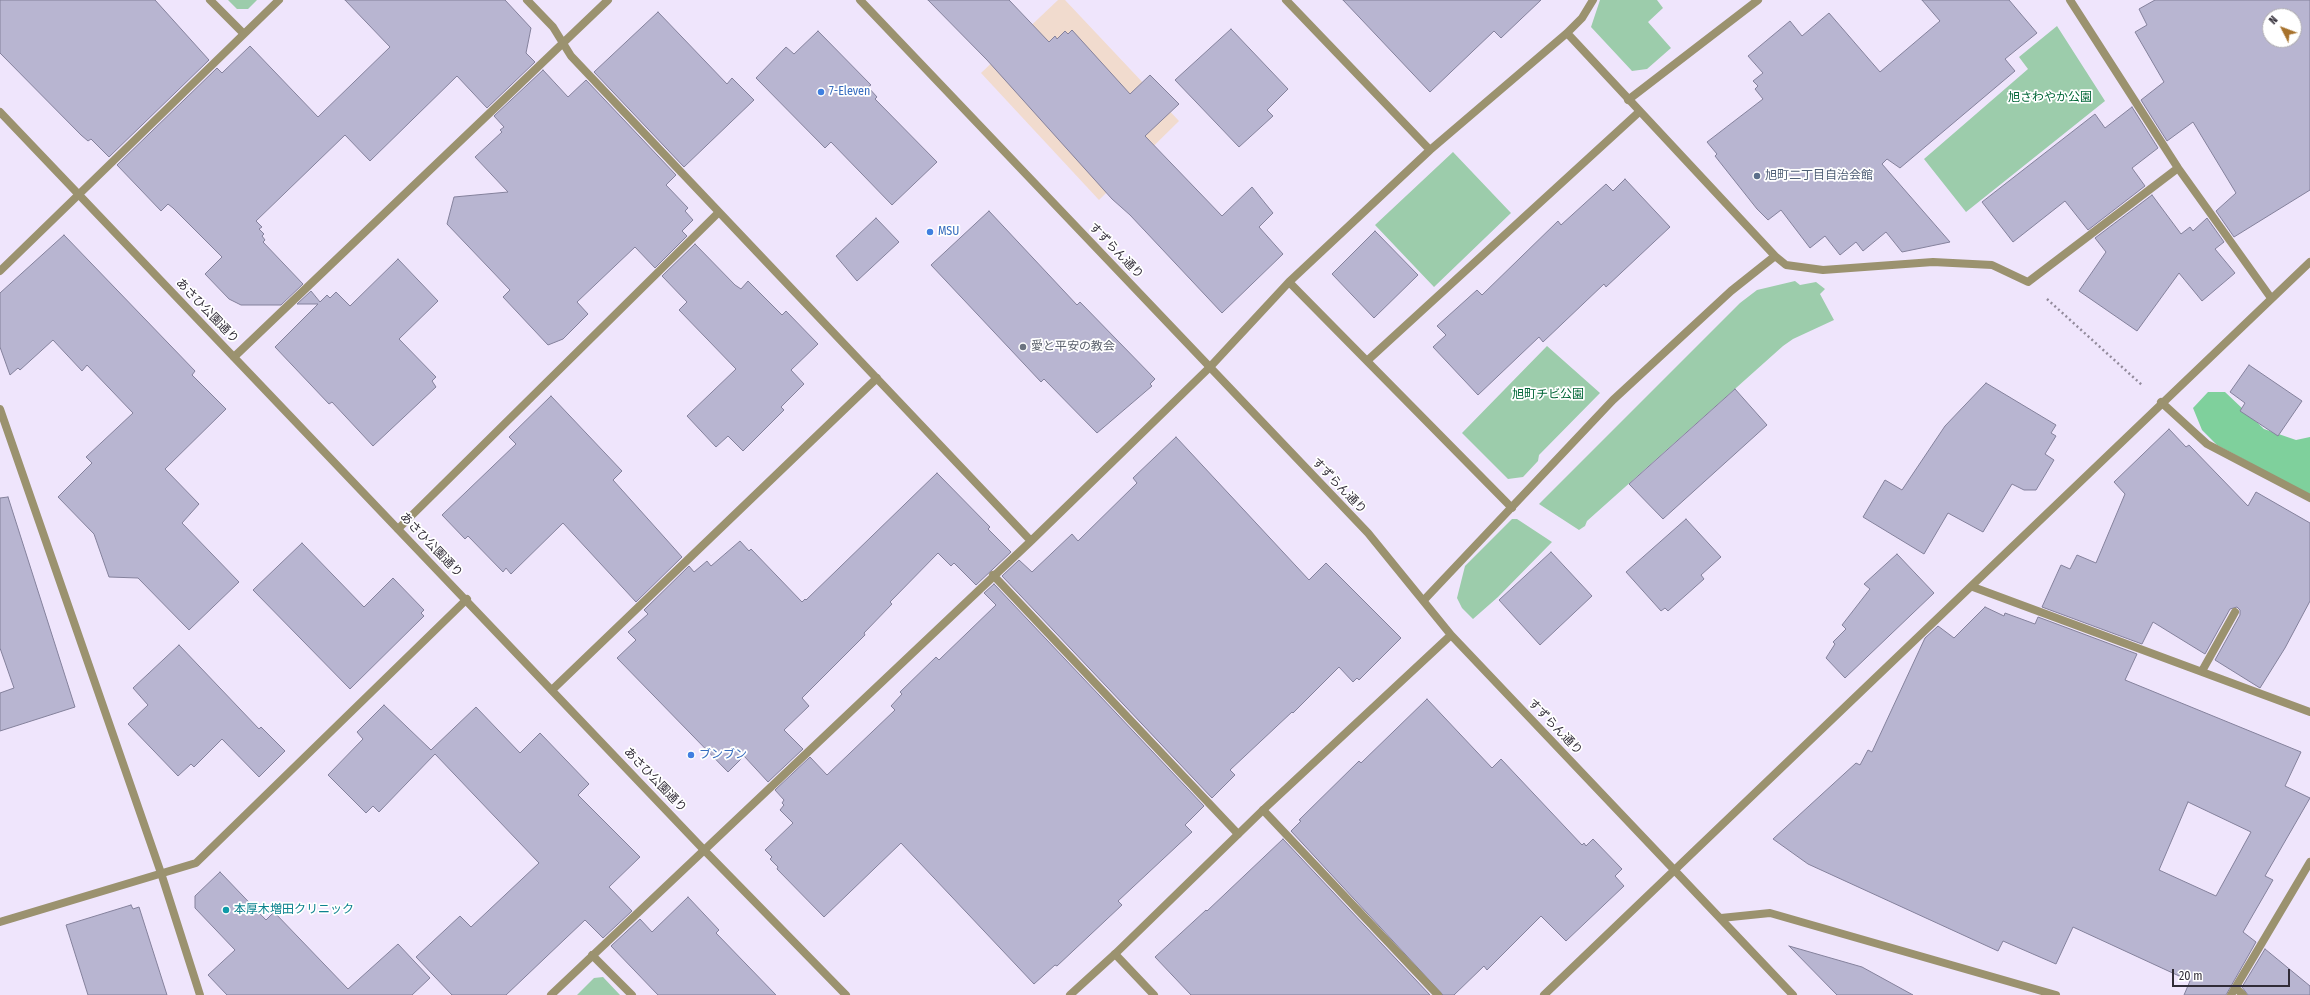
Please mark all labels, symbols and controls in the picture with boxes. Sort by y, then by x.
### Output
north arrow [2262,8,2302,48]
text: N [2266,14,2280,27]
place label: 7-Eleven [829,85,870,99]
marker: 7-Eleven [816,87,826,97]
park label: 旭さわやか公園 [2008,91,2092,105]
place label: 旭町二丁目自治会館 [1765,169,1873,183]
marker: 旭町二丁目自治会館 [1752,171,1762,181]
street label: すずらん通り [1086,220,1146,282]
place label: MSU [938,225,959,239]
marker: MSU [925,227,935,237]
street label: あさひ公園通り [173,276,241,346]
place label: 愛と平安の教会 [1031,340,1115,354]
marker: 愛と平安の教会 [1018,342,1028,352]
park label: 旭町チビ公園 [1512,388,1584,402]
street label: すずらん通り [1309,455,1369,517]
street label: あさひ公園通り [397,510,465,580]
street label: すずらん通り [1525,696,1585,758]
street label: あさひ公園通り [621,745,689,815]
place label: ブンブン [699,748,747,762]
marker: ブンブン [686,750,696,760]
place label: 本厚木増田クリニック [234,903,354,917]
marker: 本厚木増田クリニック [221,905,231,915]
scale bar [2174,961,2292,987]
text: 20 m [2179,969,2203,983]

